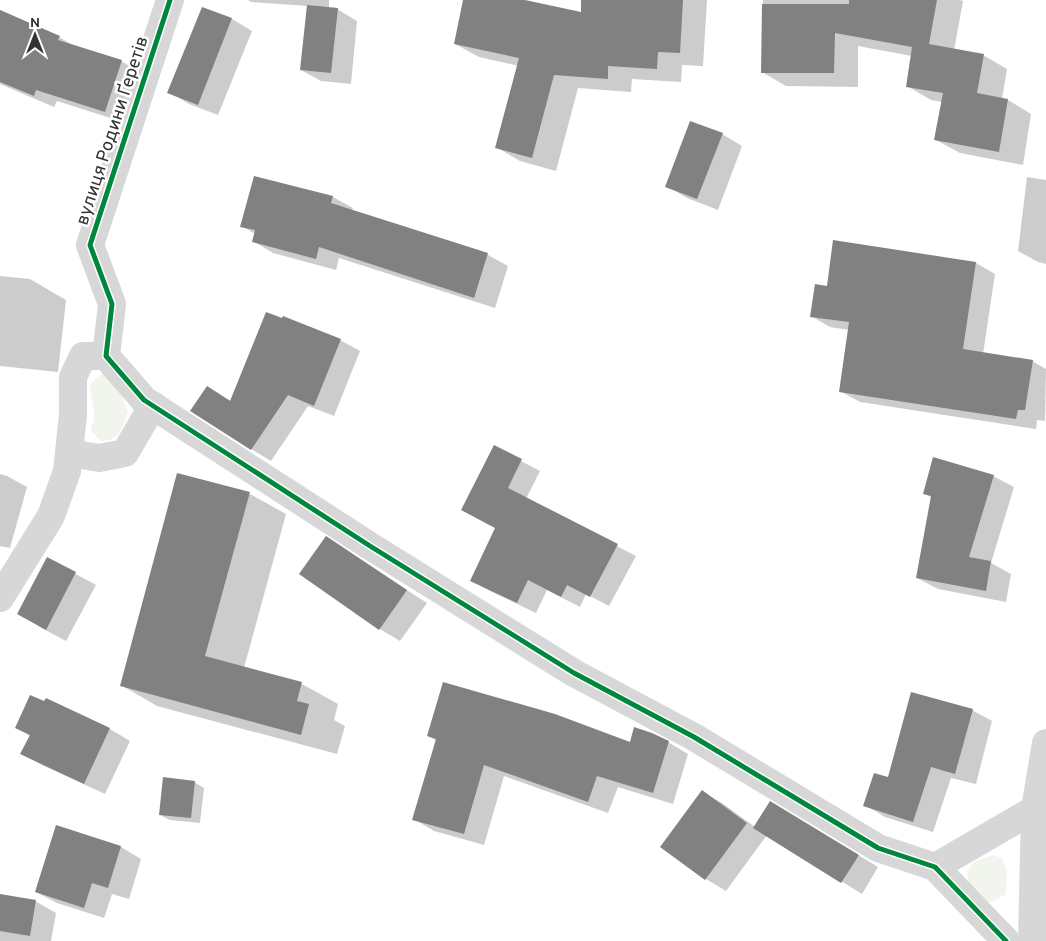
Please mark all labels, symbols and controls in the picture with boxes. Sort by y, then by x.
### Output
north arrow [10,10,60,60]
text: N [30,15,40,32]
street label: вулиця Родини Ґеретів [71,33,154,228]

